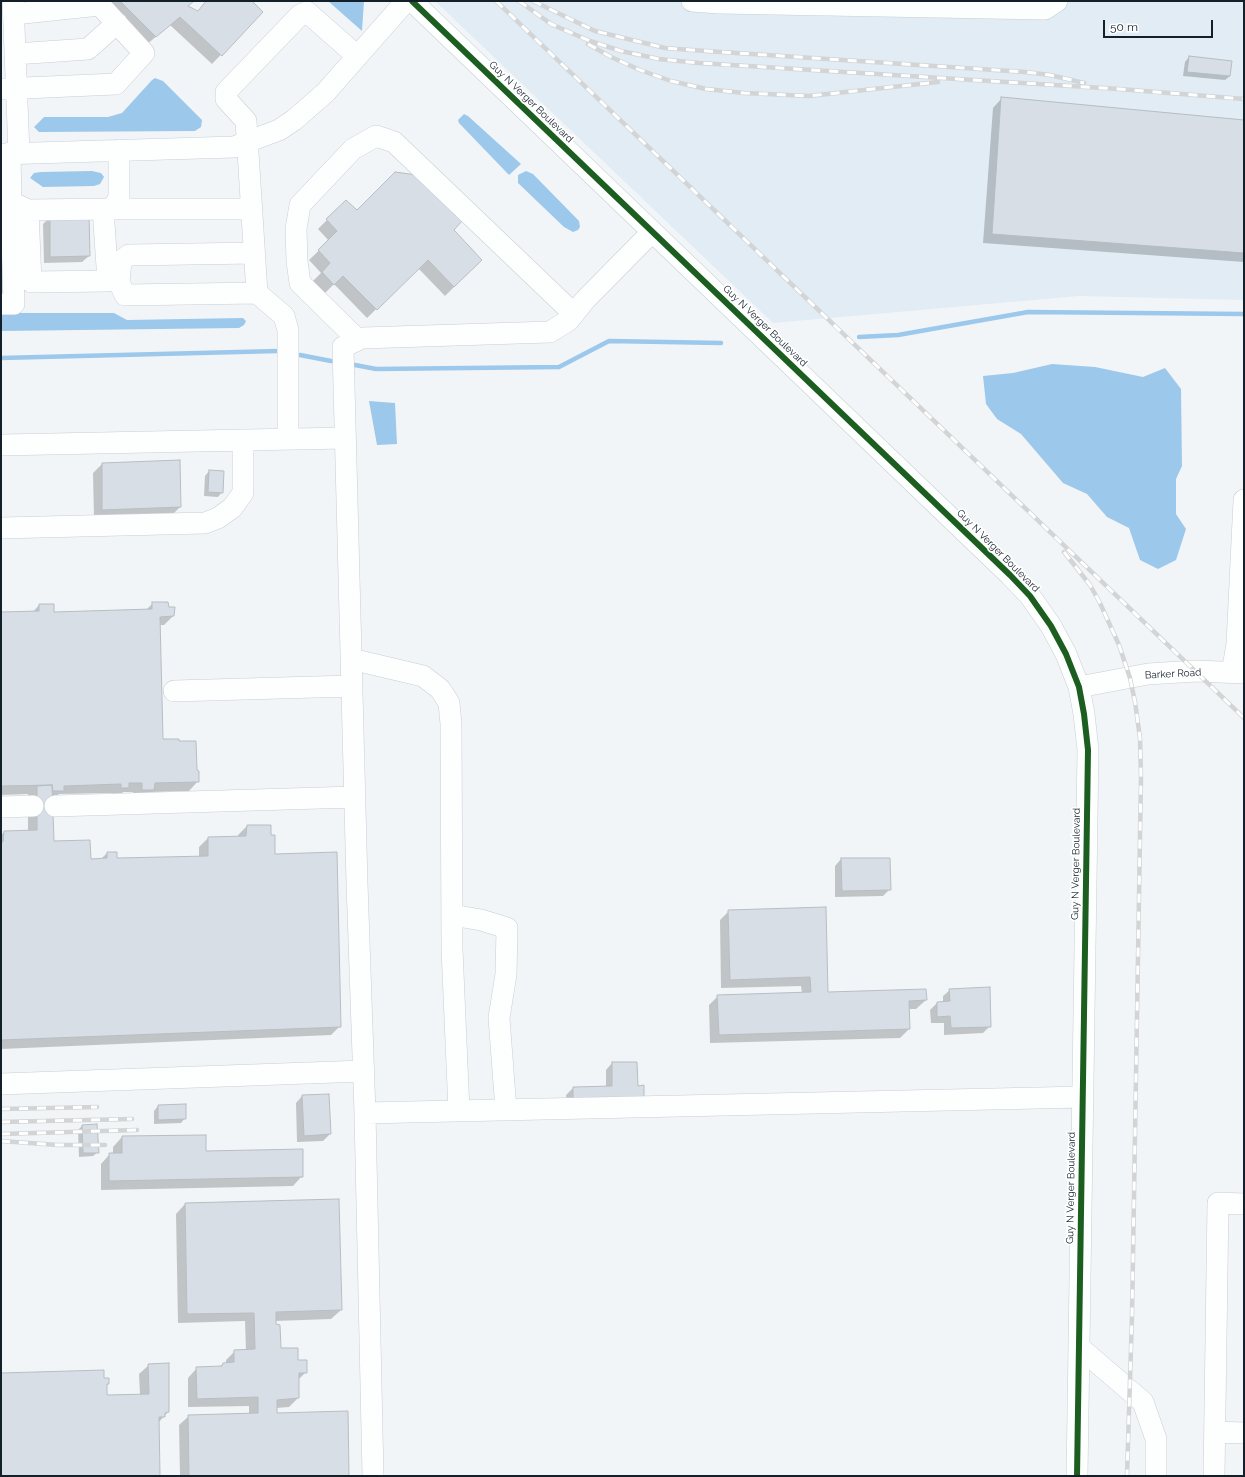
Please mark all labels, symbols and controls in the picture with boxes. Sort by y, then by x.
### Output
scale bar [1105,12,1215,38]
text: 50 m [1110,20,1138,34]
street label: Guy N Verger Boulevard [487,59,575,145]
street label: Guy N Verger Boulevard [721,283,809,369]
street label: Guy N Verger Boulevard [954,507,1042,595]
street label: Barker Road [1144,667,1202,681]
street label: Guy N Verger Boulevard [1069,808,1083,920]
street label: Guy N Verger Boulevard [1064,1132,1078,1244]

